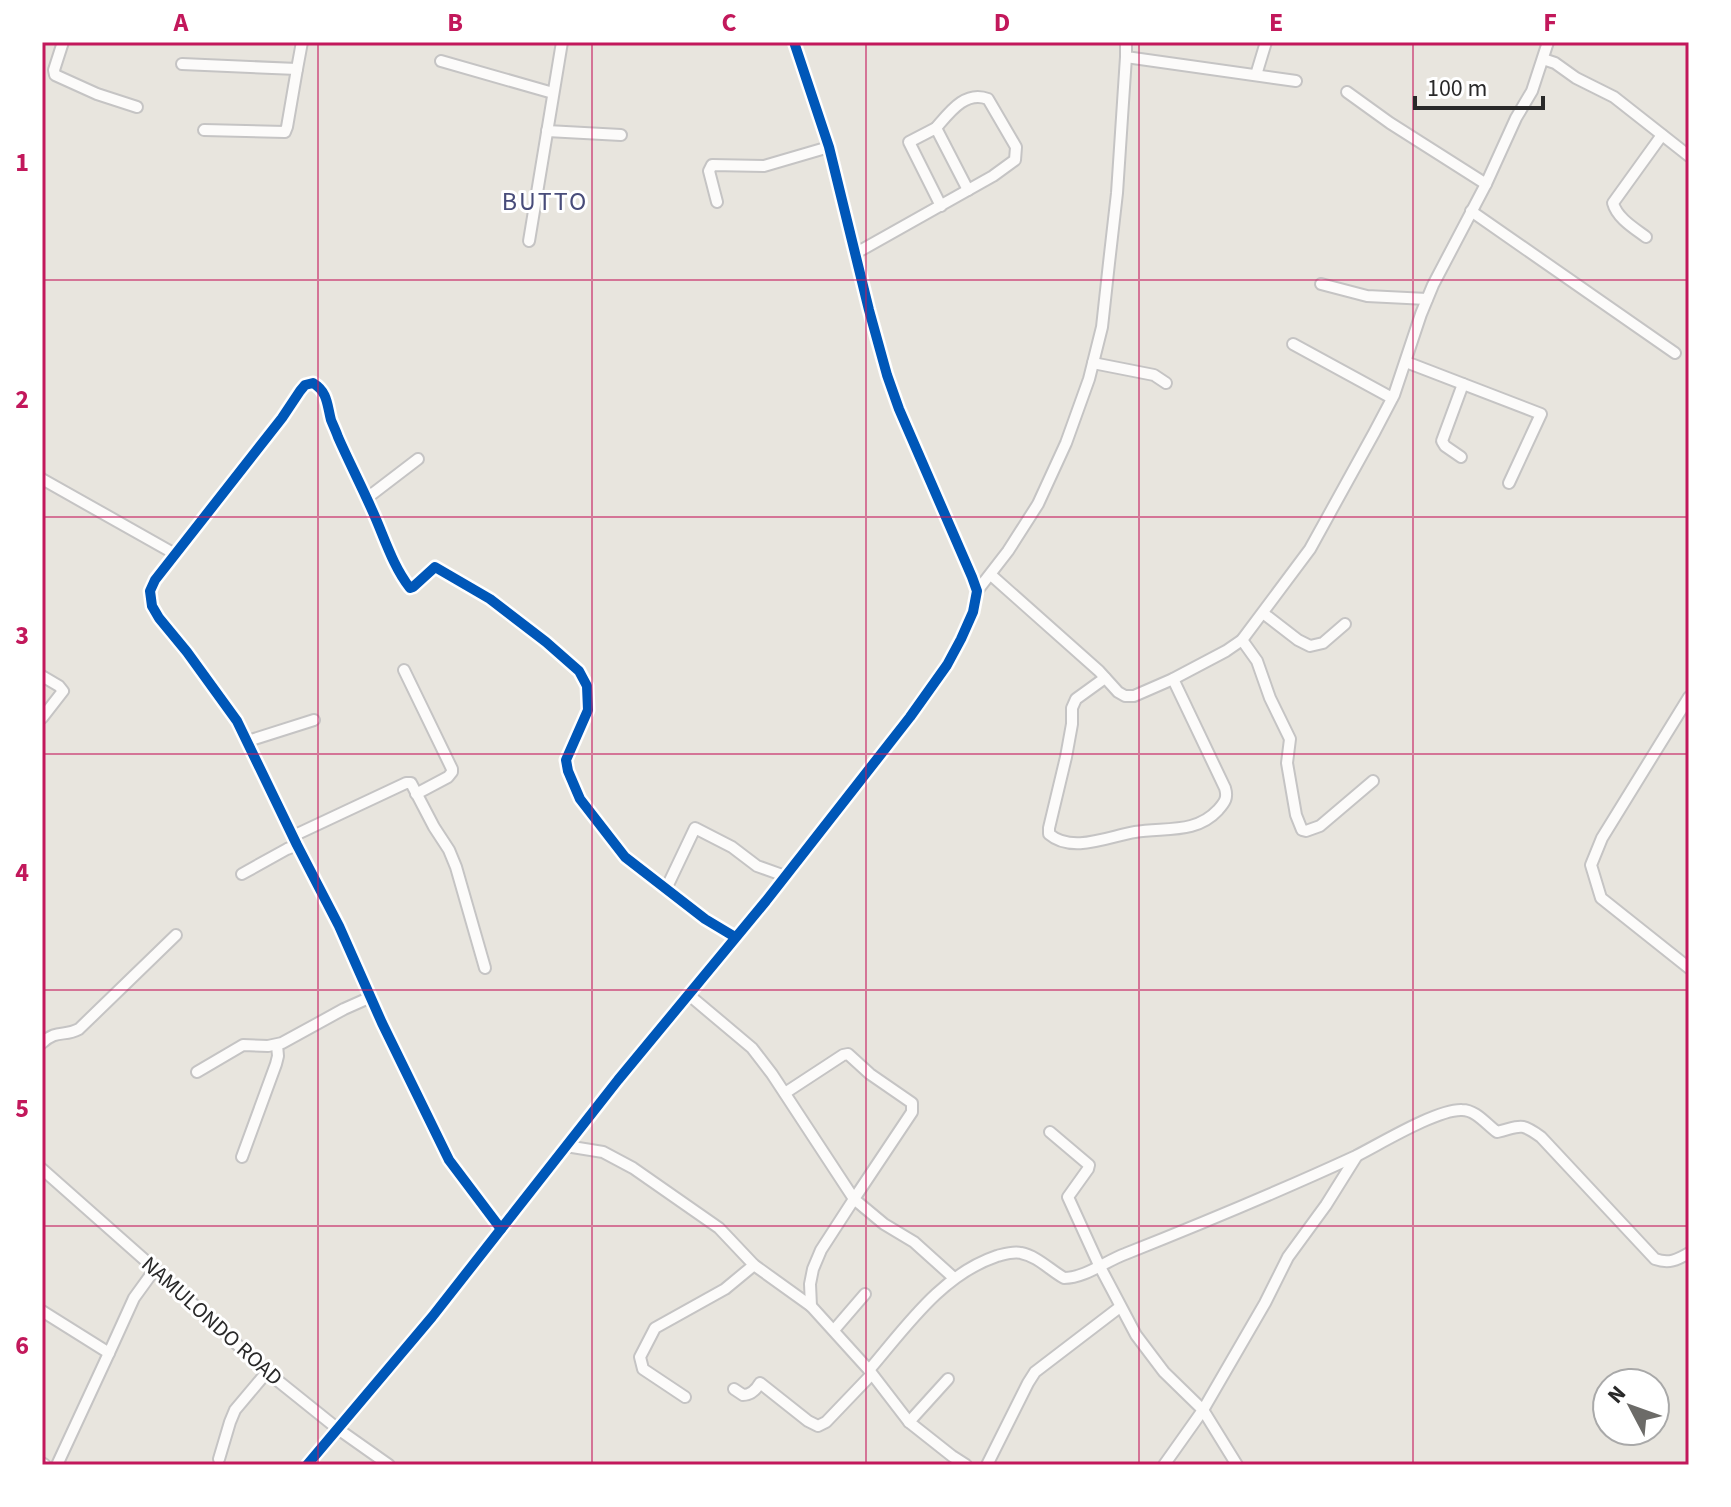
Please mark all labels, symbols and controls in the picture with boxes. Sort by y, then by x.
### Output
text: A [173,4,190,41]
text: B [447,4,463,41]
text: C [721,4,737,41]
text: D [994,4,1010,41]
text: E [1269,4,1283,41]
text: F [1543,4,1557,41]
scale bar [1415,60,1543,110]
text: 100 m [1427,71,1487,106]
text: 1 [15,144,29,181]
district label: BUTTO [502,183,588,220]
text: 2 [15,381,29,418]
text: 3 [15,617,29,654]
text: 4 [15,854,29,891]
text: 5 [15,1090,29,1127]
street label: NAMULONDO ROAD [134,1249,290,1393]
text: 6 [15,1327,29,1364]
north arrow [1591,1367,1671,1447]
text: N [1600,1379,1634,1411]

